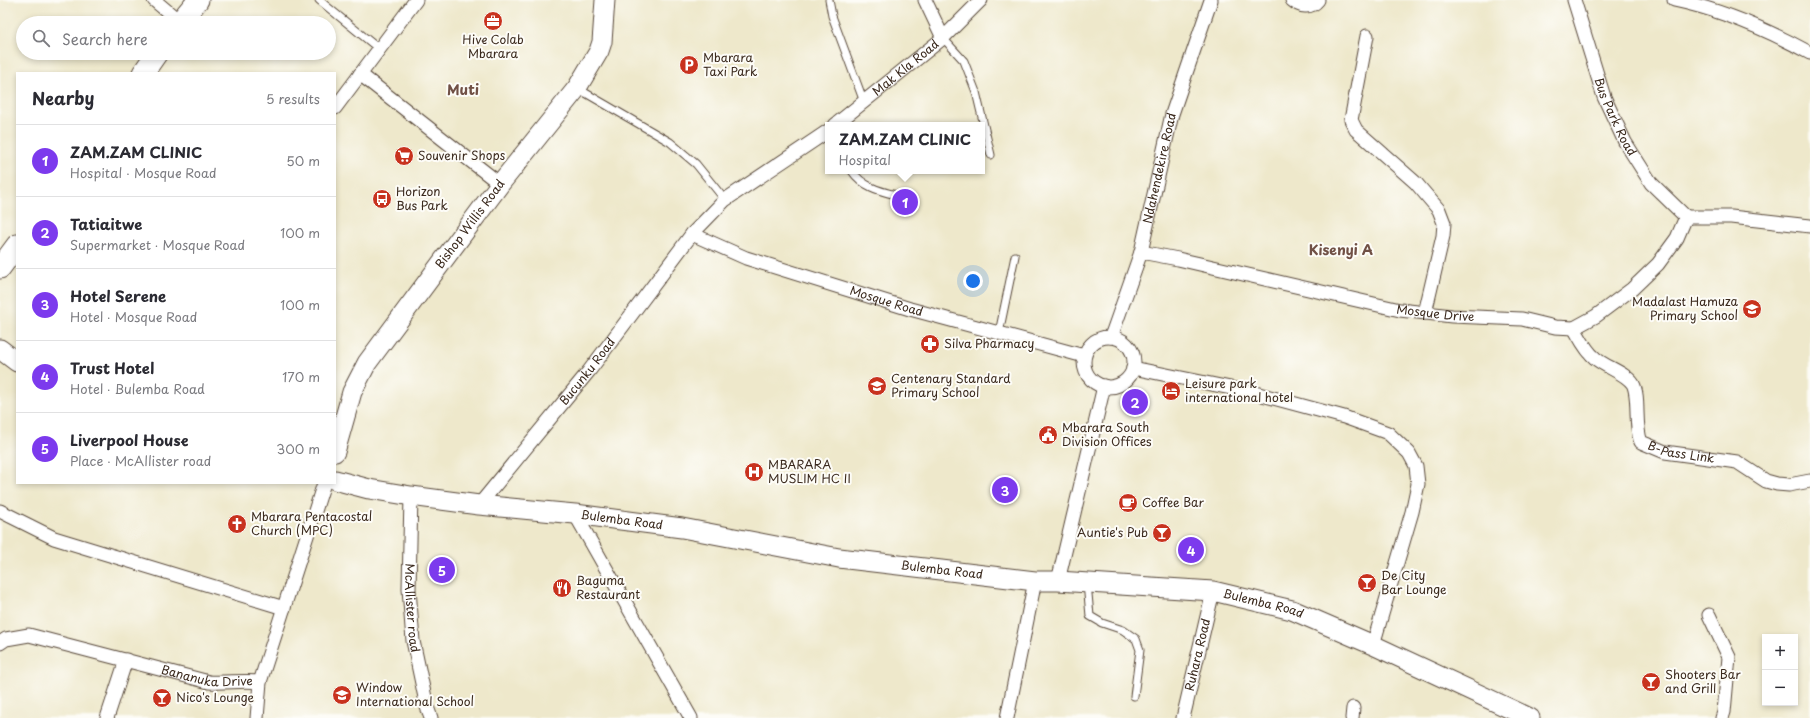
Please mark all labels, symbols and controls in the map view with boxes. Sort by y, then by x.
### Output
office icon: Hive Colab Mbarara [482,10,504,32]
search box [16,16,336,60]
icon: search [30,27,52,49]
text: Search here [62,27,148,50]
place label: Hive Colab Mbarara [462,30,524,62]
street label: Mak Kla Road [868,35,942,100]
place label: Mbarara Taxi Park [703,48,757,80]
parking icon: Mbarara Taxi Park [678,54,700,76]
street label: Bus Park Road [1591,75,1642,159]
district label: Muti [447,79,479,100]
text: Nearby [32,85,94,111]
text: 5 results [266,89,320,108]
street label: Ndahendekire Road [1138,111,1180,225]
popup [825,122,985,174]
text: ZAM.ZAM CLINIC [839,127,971,150]
text: ZAM.ZAM CLINIC [70,140,202,163]
supermarket icon: Souvenir Shops [393,145,415,167]
place label: Souvenir Shops [418,146,506,164]
text: Hospital [839,150,891,169]
text: 1 [42,151,48,170]
text: 50 m [286,151,320,170]
text: Hospital · Mosque Road [70,163,217,182]
street label: Bishop Willis Road [430,175,508,272]
place label: Horizon Bus Park [396,182,448,214]
pin: 1 [892,187,918,217]
bus stop icon: Horizon Bus Park [371,188,393,210]
text: Tatiaitwe [70,212,142,235]
text: 2 [40,223,50,242]
text: 100 m [280,223,320,242]
text: Supermarket · Mosque Road [70,235,245,254]
district label: Kisenyi A [1309,239,1373,260]
your location [963,271,983,291]
street label: Mosque Road [848,281,925,320]
text: Hotel Serene [70,284,166,307]
place label: Madalast Hamuza Primary School [1632,292,1739,324]
text: 3 [41,295,49,314]
text: 100 m [280,295,320,314]
school or university icon: Madalast Hamuza Primary School [1741,298,1763,320]
street label: Mosque Drive [1395,300,1475,325]
text: Hotel · Mosque Road [70,307,197,326]
pharmacy icon: Silva Pharmacy [919,333,941,355]
street label: Bucunku Road [555,334,619,409]
place label: Silva Pharmacy [944,334,1034,352]
text: Trust Hotel [70,356,154,379]
text: 4 [41,367,49,386]
text: 170 m [282,367,320,386]
place label: Centenary Standard Primary School [891,369,1011,401]
place label: Leisure park international hotel [1185,374,1293,406]
school or university icon: Centenary Standard Primary School [866,375,888,397]
text: Hotel · Bulemba Road [70,379,205,398]
hotel icon: Leisure park international hotel [1160,380,1182,402]
pin: 2 [1122,387,1148,417]
place label: Mbarara South Division Offices [1062,418,1152,450]
public building icon: Mbarara South Division Offices [1037,424,1059,446]
text: Liverpool House [70,428,189,451]
street label: B-Pass Link [1645,436,1716,467]
text: 5 [41,439,49,458]
text: 300 m [276,439,320,458]
text: Place · McAllister road [70,451,211,470]
place label: MBARARA MUSLIM HC II [768,455,851,487]
hospital icon: MBARARA MUSLIM HC II [743,461,765,483]
pin: 3 [992,475,1018,505]
cafe icon: Coffee Bar [1117,492,1139,514]
place label: Coffee Bar [1142,493,1205,511]
street label: Bulemba Road [580,505,664,533]
place label: Mbarara Pentacostal Church (MPC) [251,507,372,539]
church icon: Mbarara Pentacostal Church (MPC) [226,513,248,535]
bar icon: Auntie's Pub [1151,522,1173,544]
place label: Auntie's Pub [1077,523,1148,541]
pin: 4 [1178,535,1204,565]
pin: 5 [429,555,455,585]
street label: Bulemba Road [900,555,984,583]
street label: McAllister road [401,563,425,654]
place label: De City Bar Lounge [1381,566,1447,598]
place label: Baguma Restaurant [576,571,640,603]
bar icon: De City Bar Lounge [1356,572,1378,594]
restaurant icon: Baguma Restaurant [551,577,573,599]
street label: Bulemba Road [1221,584,1307,622]
street label: Ruhara Road [1180,616,1214,693]
map controls [1762,634,1798,706]
button: + [1762,634,1798,670]
street label: Bananuka Drive [160,660,253,690]
place label: Shooters Bar and Grill [1665,665,1741,697]
button: − [1762,670,1798,706]
bar icon: Shooters Bar and Grill [1640,671,1662,693]
place label: Window International School [356,678,474,710]
school or university icon: Window International School [331,684,353,706]
bar icon: Nico's Lounge [151,687,173,709]
place label: Nico's Lounge [176,688,255,706]

